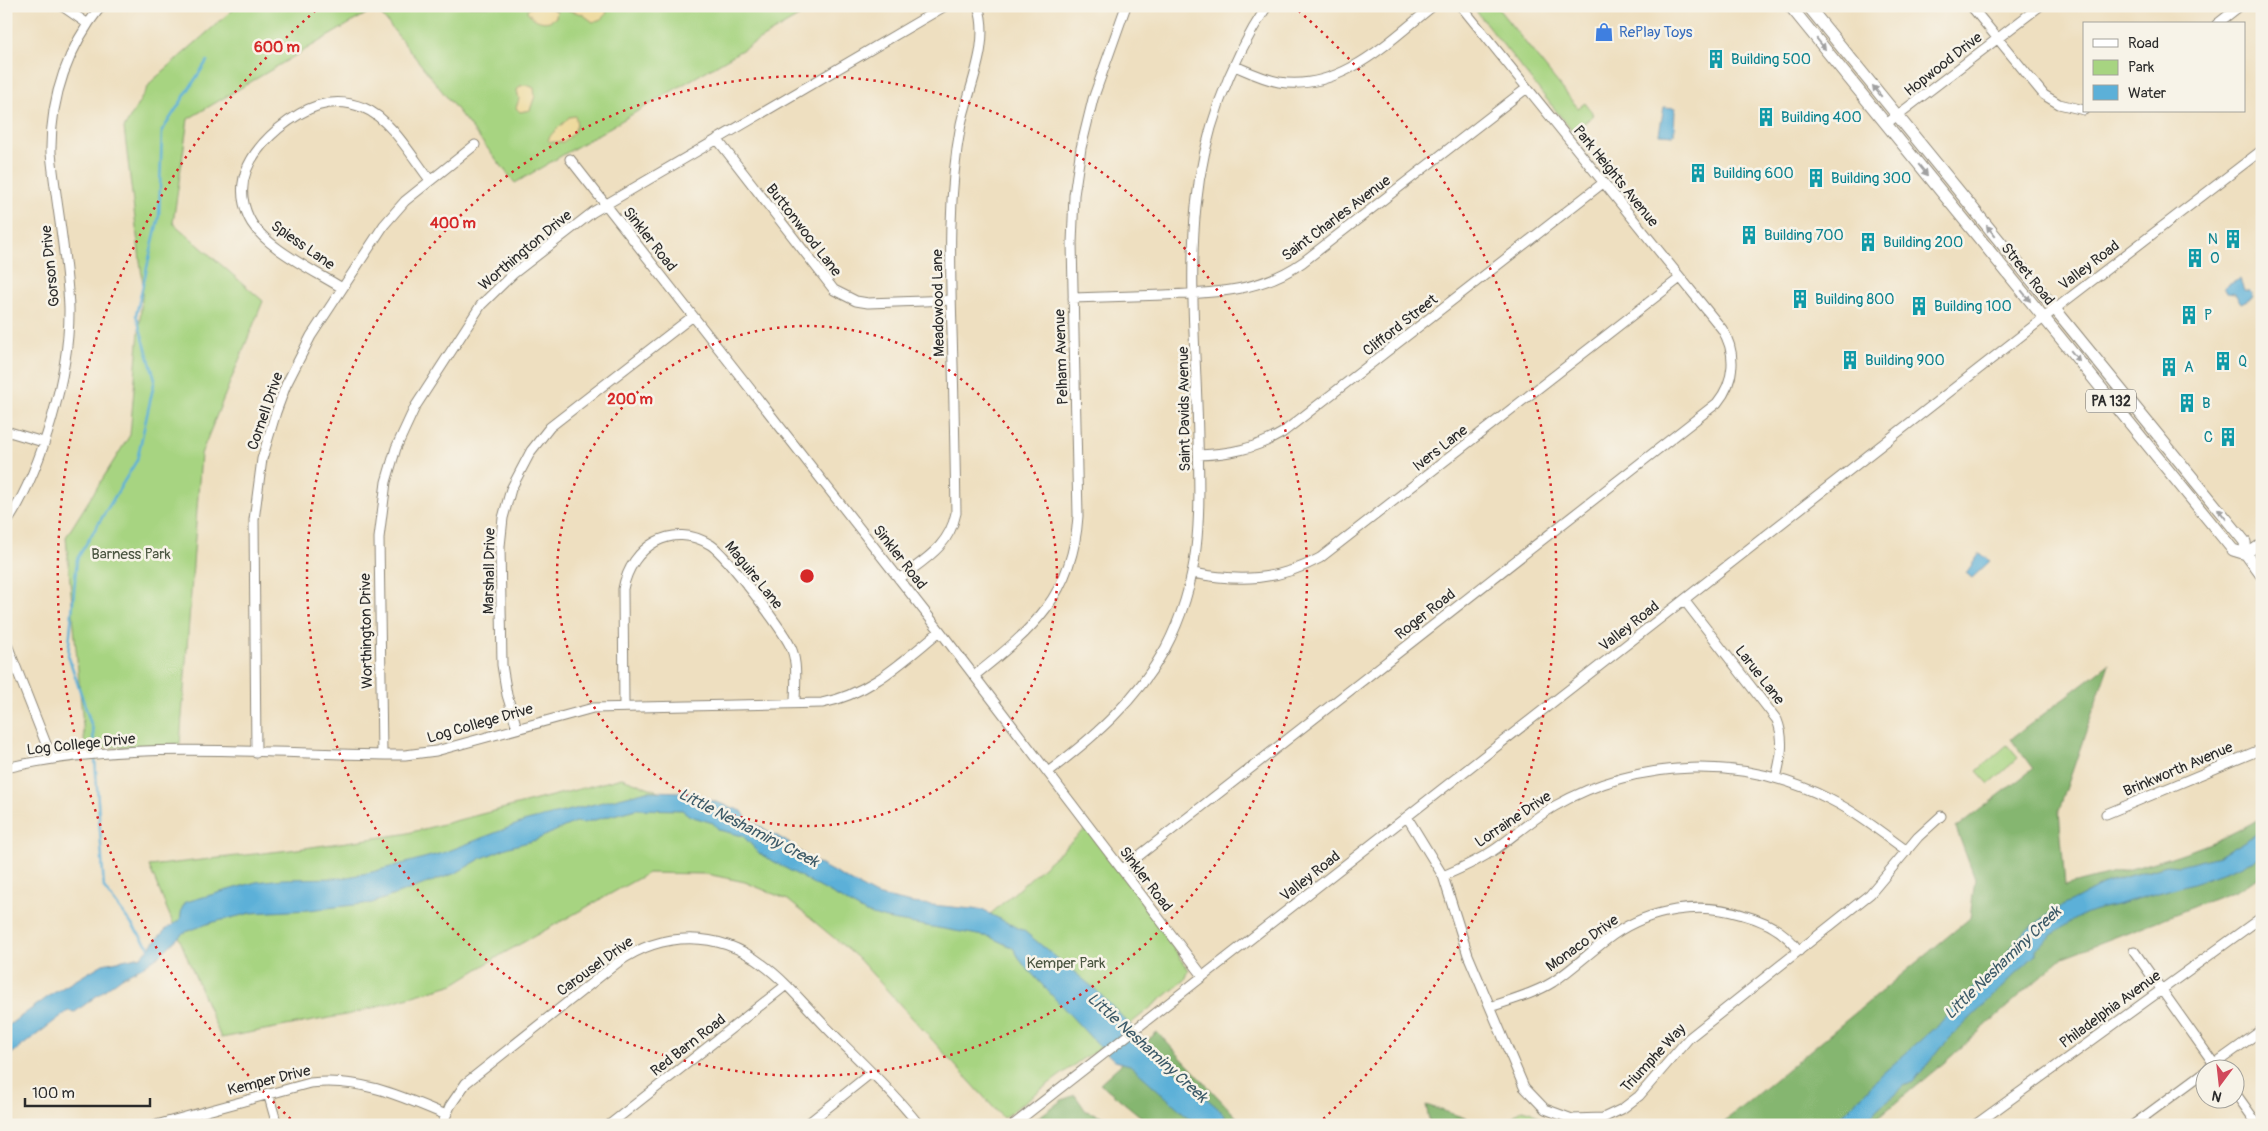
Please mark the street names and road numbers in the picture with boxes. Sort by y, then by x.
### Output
street label: Hopwood Drive [1901,28,1987,101]
street label: Park Heights Avenue [1569,122,1663,231]
street label: Saint Charles Avenue [1278,171,1395,266]
street label: Buttonwood Lane [762,180,846,281]
street label: Sinkler Road [619,203,681,275]
street label: Worthington Drive [475,206,576,295]
street label: Spiess Lane [267,217,339,275]
street label: Gorson Drive [37,224,64,308]
street label: Valley Road [2055,236,2123,294]
street label: Street Road [1997,239,2059,309]
street label: Meadowood Lane [928,248,949,357]
street label: Clifford Street [1359,290,1442,360]
street label: Pelham Avenue [1050,308,1073,405]
street label: Saint Davids Avenue [1174,346,1195,472]
street label: Cornell Drive [243,369,288,453]
road number: PA 132 [2086,390,2136,412]
street label: Ivers Lane [1409,421,1472,476]
street label: Sinkler Road [869,521,931,593]
street label: Marshall Drive [479,527,500,614]
street label: Maguire Lane [720,537,787,614]
street label: Worthington Drive [356,572,377,689]
street label: Roger Road [1391,585,1459,644]
street label: Valley Road [1595,597,1663,656]
street label: Larue Lane [1731,642,1789,709]
street label: Log College Drive [425,699,536,748]
street label: Log College Drive [26,729,137,760]
street label: Brinkworth Avenue [2121,738,2236,801]
street label: Lorraine Drive [1472,787,1556,852]
street label: Sinkler Road [1115,843,1176,916]
street label: Valley Road [1276,847,1344,906]
street label: Monaco Drive [1542,910,1623,976]
street label: Carousel Drive [553,932,638,1000]
street label: Philadelphia Avenue [2056,966,2165,1052]
street label: Red Barn Road [647,1010,730,1081]
street label: Triumphe Way [1617,1020,1690,1097]
street label: Kemper Drive [226,1061,313,1100]

